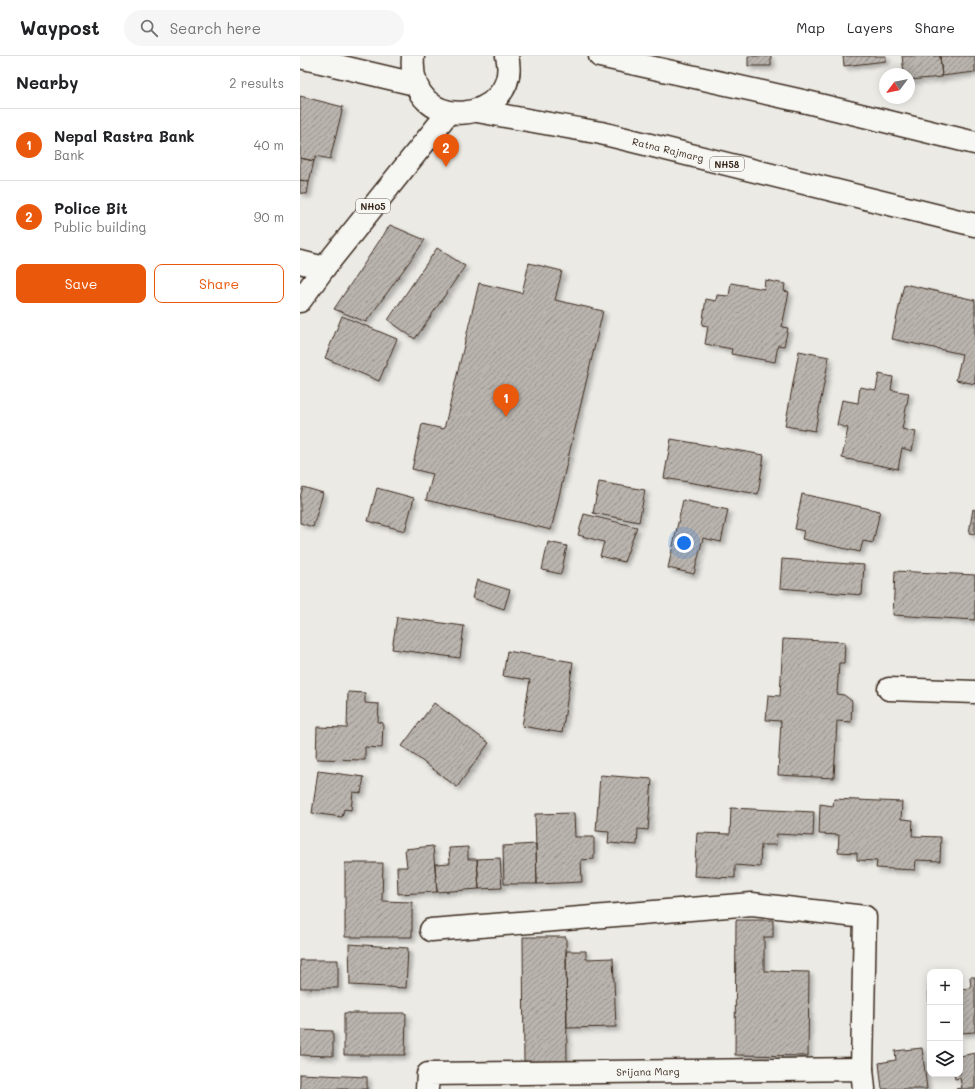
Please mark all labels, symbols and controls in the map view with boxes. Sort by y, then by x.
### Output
search box [124,10,404,46]
text: Waypost [20,15,100,40]
icon: search [138,17,160,39]
text: Search here [170,18,261,38]
text: Map [796,18,825,37]
text: Layers [847,18,893,37]
text: Share [915,18,955,37]
north arrow [879,68,915,104]
text: Nearby [16,71,78,93]
text: 2 results [229,74,284,91]
text: Nepal Rastra Bank [54,126,195,146]
pin: 2 [433,134,459,167]
street label: Ratna Rajmarg [631,134,705,165]
text: 1 [26,136,32,153]
text: 40 m [254,136,284,153]
text: Bank [54,146,84,163]
road number: NH58 [710,157,744,171]
text: Police Bit [54,198,128,218]
road number: NH05 [356,199,390,213]
text: 2 [25,208,33,225]
text: 90 m [254,208,284,225]
text: Public building [54,218,146,235]
button: Save [16,264,146,303]
button: Share [154,264,284,303]
pin: 1 [493,384,519,417]
your location [674,533,694,553]
map controls [927,969,963,1077]
button: + [927,969,963,1005]
button: − [927,1005,963,1041]
button: layers [927,1041,963,1077]
street label: Srijana Marg [616,1064,680,1079]

